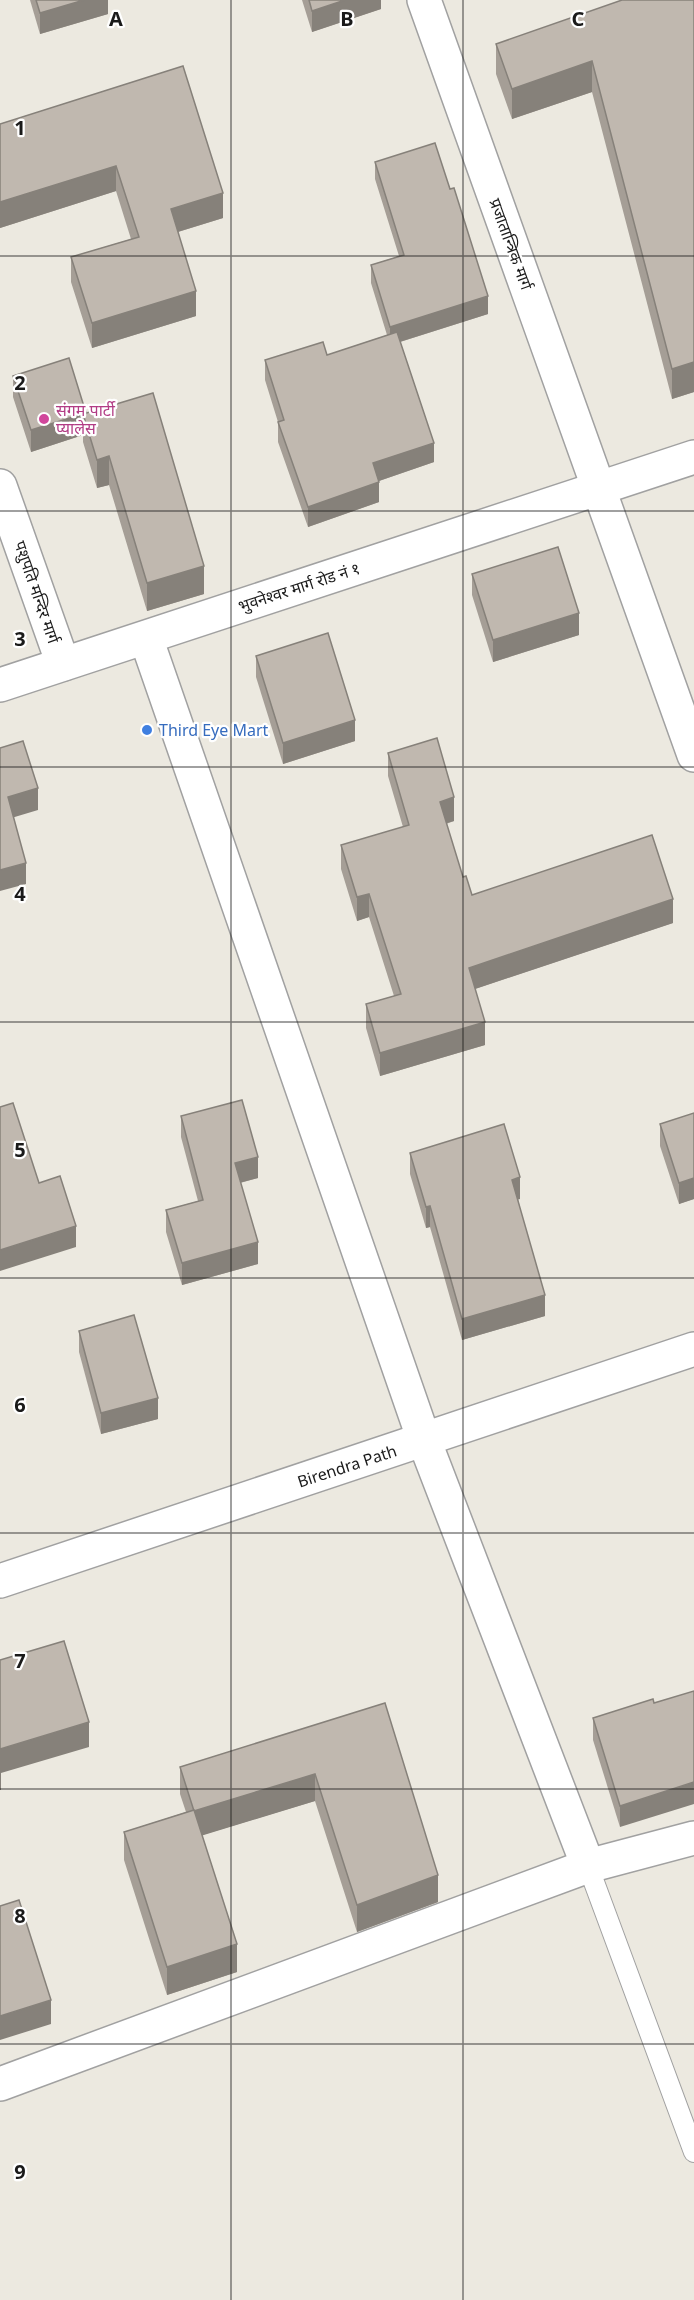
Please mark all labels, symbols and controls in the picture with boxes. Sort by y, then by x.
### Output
text: A [109,5,123,32]
text: B [340,5,354,32]
text: C [572,5,585,32]
text: 1 [14,114,26,141]
street label: प्रजातान्त्रिक मार्ग [484,195,538,294]
text: 2 [14,369,26,396]
place label: संगम पार्टी प्यालेस [56,399,116,439]
marker: संगम पार्टी प्यालेस [37,412,51,426]
street label: पशुपति मन्दिर मार्ग [9,538,65,647]
street label: भुवनेश्वर मार्ग रोड नं १ [235,557,363,617]
text: 3 [14,625,26,652]
place label: Third Eye Mart [159,719,269,741]
marker: Third Eye Mart [140,723,154,737]
text: 4 [14,880,26,907]
text: 5 [14,1136,26,1163]
text: 6 [14,1391,26,1418]
street label: Birendra Path [294,1440,400,1492]
text: 7 [14,1647,26,1674]
text: 8 [14,1902,26,1929]
text: 9 [14,2158,26,2185]

